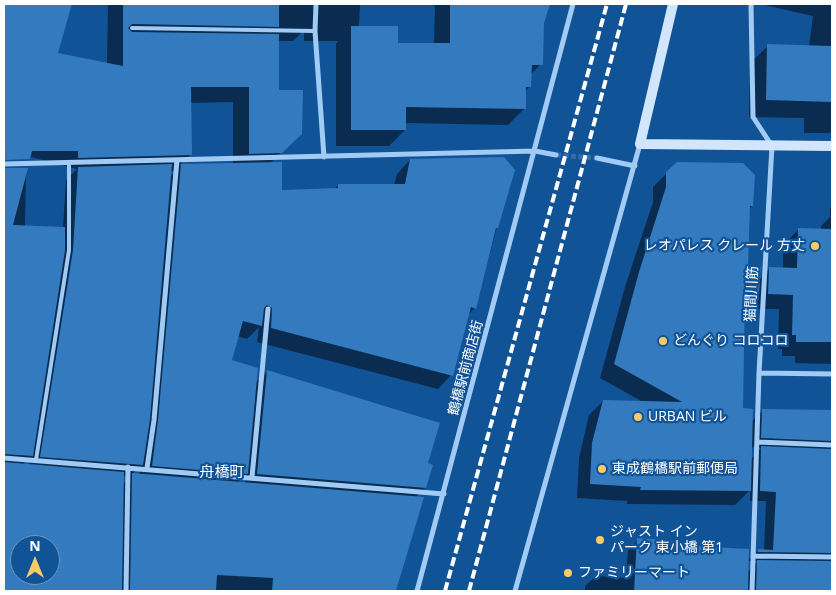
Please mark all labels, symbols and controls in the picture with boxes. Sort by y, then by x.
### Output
place label: レオパレス クレール 方丈 [644,238,805,254]
marker: レオパレス クレール 方丈 [809,240,821,252]
street label: 猫間川筋 [742,266,762,322]
street label: 鶴橋駅前商店街 [445,318,487,418]
place label: どんぐり コロコロ [673,333,789,349]
marker: どんぐり コロコロ [657,335,669,347]
place label: URBAN ビル [648,409,727,425]
marker: URBAN ビル [632,411,644,423]
place label: 東成鶴橋駅前郵便局 [612,461,738,477]
marker: 東成鶴橋駅前郵便局 [596,463,608,475]
district label: 舟橋町 [200,464,244,482]
place label: ジャスト イン パーク 東小橋 第1 [610,524,723,556]
marker: ジャスト イン パーク 東小橋 第1 [594,534,606,546]
north arrow [10,535,60,585]
text: N [29,536,41,555]
place label: ファミリーマート [578,565,690,581]
marker: ファミリーマート [562,567,574,579]

